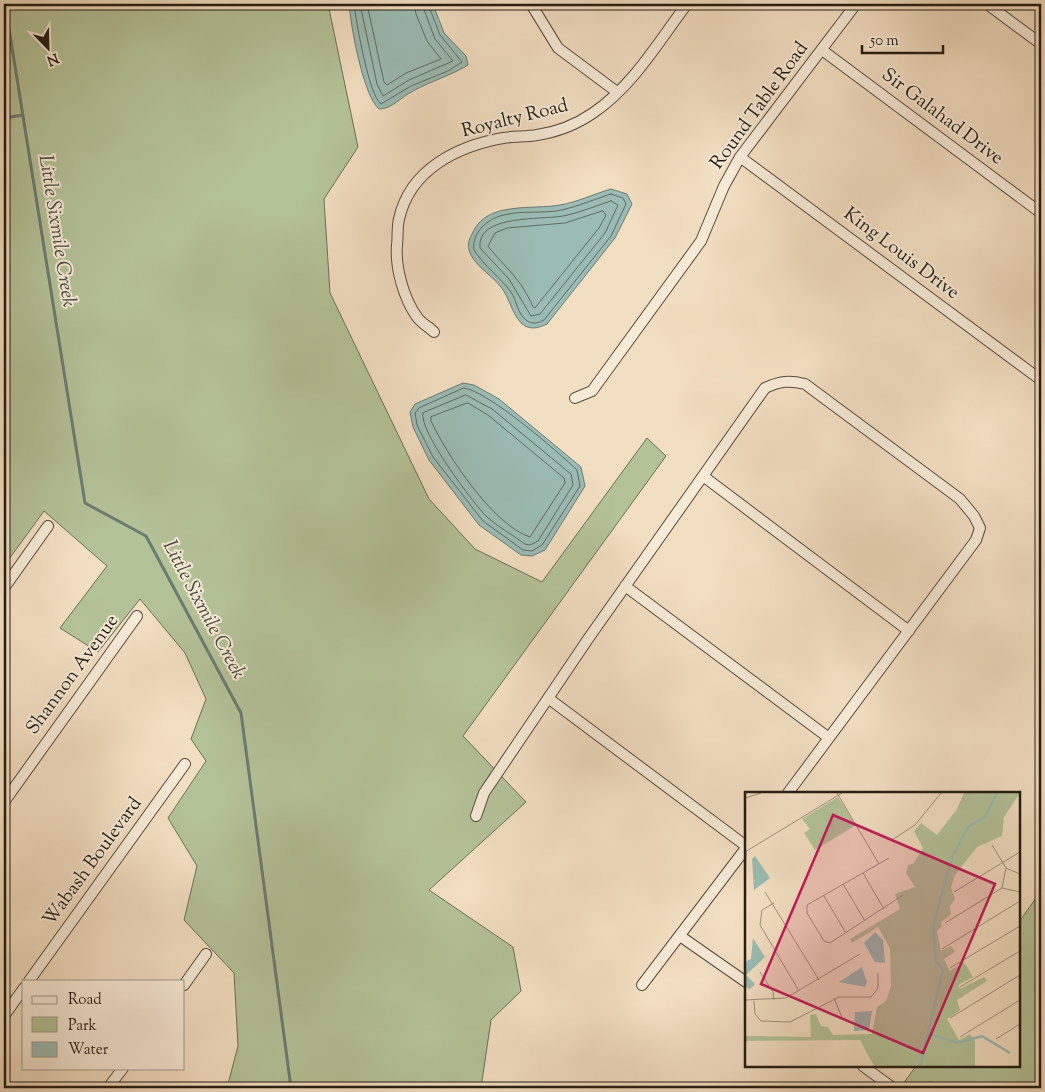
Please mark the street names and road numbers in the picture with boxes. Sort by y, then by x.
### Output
street label: Round Table Road [705,37,816,175]
street label: Sir Galahad Drive [875,62,1009,172]
street label: Royalty Road [459,93,571,145]
street label: King Louis Drive [837,201,965,307]
street label: Shannon Avenue [20,609,126,741]
street label: Wabash Boulevard [37,792,149,932]

